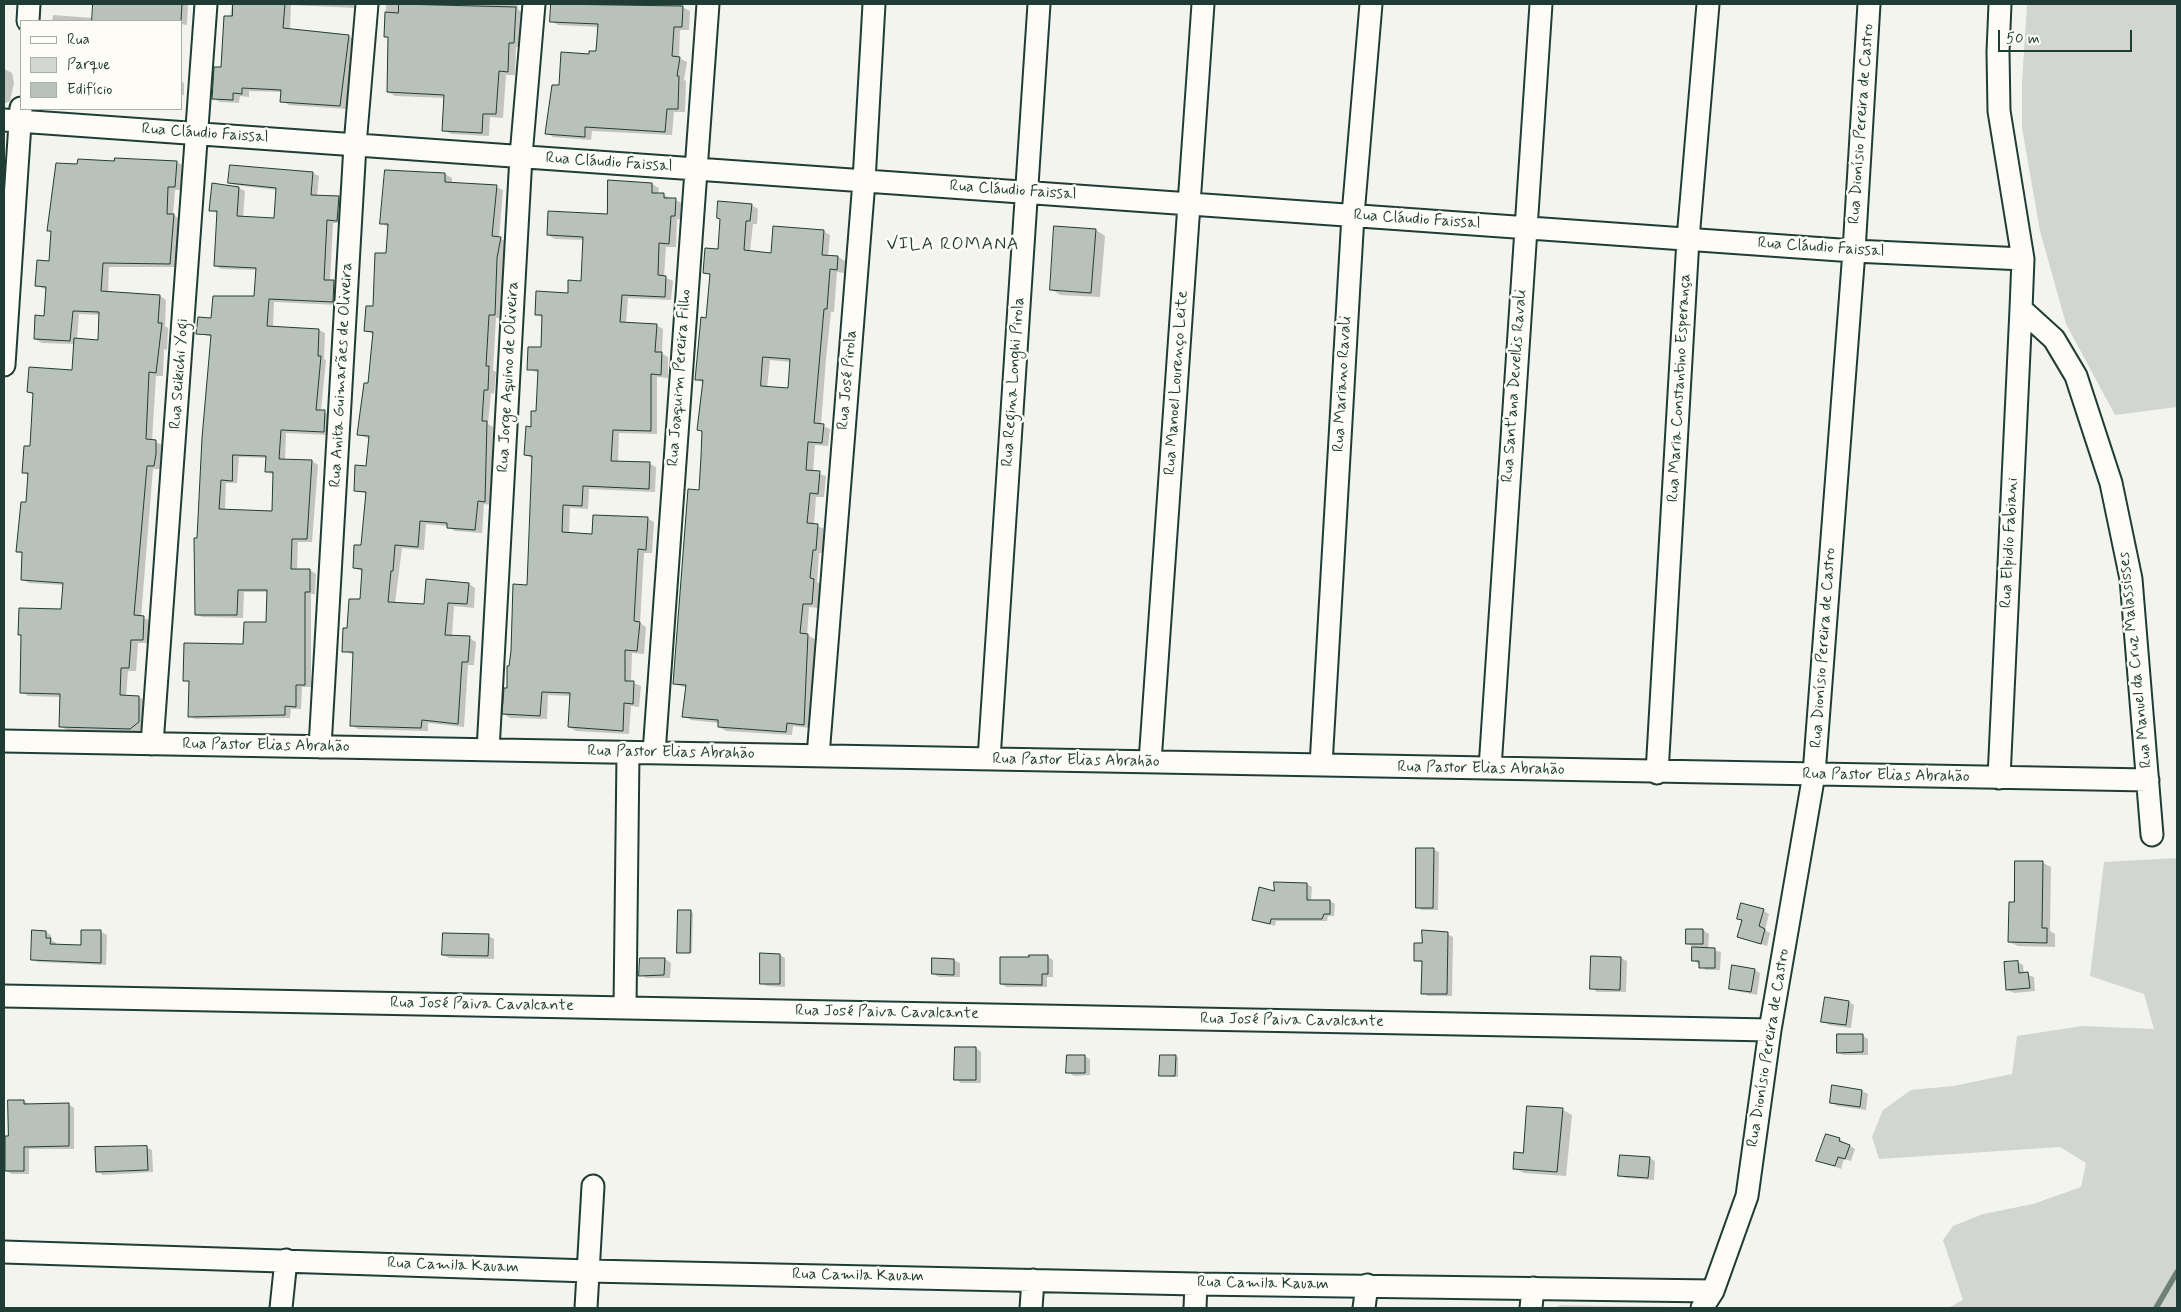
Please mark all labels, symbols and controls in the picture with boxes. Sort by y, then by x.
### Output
legend [20,20,182,110]
scale bar [2001,20,2135,52]
street label: Rua Dionísio Pereira de Castro [1845,23,1879,225]
text: 50 m [2006,29,2040,49]
text: Rua [67,30,90,50]
text: Parque [67,55,110,75]
text: Edifício [67,80,112,100]
street label: Rua Cláudio Faissal [141,120,269,148]
street label: Rua Cláudio Faissal [545,149,673,177]
street label: Rua Cláudio Faissal [949,177,1077,205]
street label: Rua Cláudio Faissal [1353,206,1481,234]
district label: VILA ROMANA [886,234,1020,256]
street label: Rua Cláudio Faissal [1757,234,1885,262]
street label: Rua Anita Guimarães de Oliveira [327,262,357,488]
street label: Rua Maria Constantino Esperança [1664,273,1696,503]
street label: Rua Jorge Aquino de Oliveira [494,281,524,473]
street label: Rua Joaquim Pereira Filho [664,289,696,467]
street label: Rua Sant'ana Devellis Ravali [1499,289,1531,483]
street label: Rua Manoel Lourenço Leite [1161,290,1193,476]
street label: Rua Regina Longhi Pirola [998,296,1030,468]
street label: Rua Mariano Ravali [1330,315,1356,453]
street label: Rua Seikichi Yogi [167,318,193,430]
street label: Rua José Pirola [834,329,862,431]
street label: Rua Elpidio Fabiani [1997,477,2023,609]
street label: Rua Dionísio Pereira de Castro [1807,547,1841,749]
street label: Rua Manuel da Cruz Malassisses [2115,551,2157,769]
street label: Rua Pastor Elias Abrahão [182,735,350,757]
street label: Rua Pastor Elias Abrahão [587,742,755,764]
street label: Rua Pastor Elias Abrahão [992,750,1160,772]
street label: Rua Pastor Elias Abrahão [1397,758,1565,780]
street label: Rua Pastor Elias Abrahão [1802,765,1970,787]
street label: Rua Dionísio Pereira de Castro [1744,947,1794,1149]
street label: Rua José Paiva Cavalcante [390,994,574,1016]
street label: Rua José Paiva Cavalcante [795,1002,979,1024]
street label: Rua José Paiva Cavalcante [1200,1010,1384,1032]
street label: Rua Camila Kauam [387,1254,519,1278]
street label: Rua Camila Kauam [792,1265,924,1287]
street label: Rua Camila Kauam [1197,1273,1329,1295]

